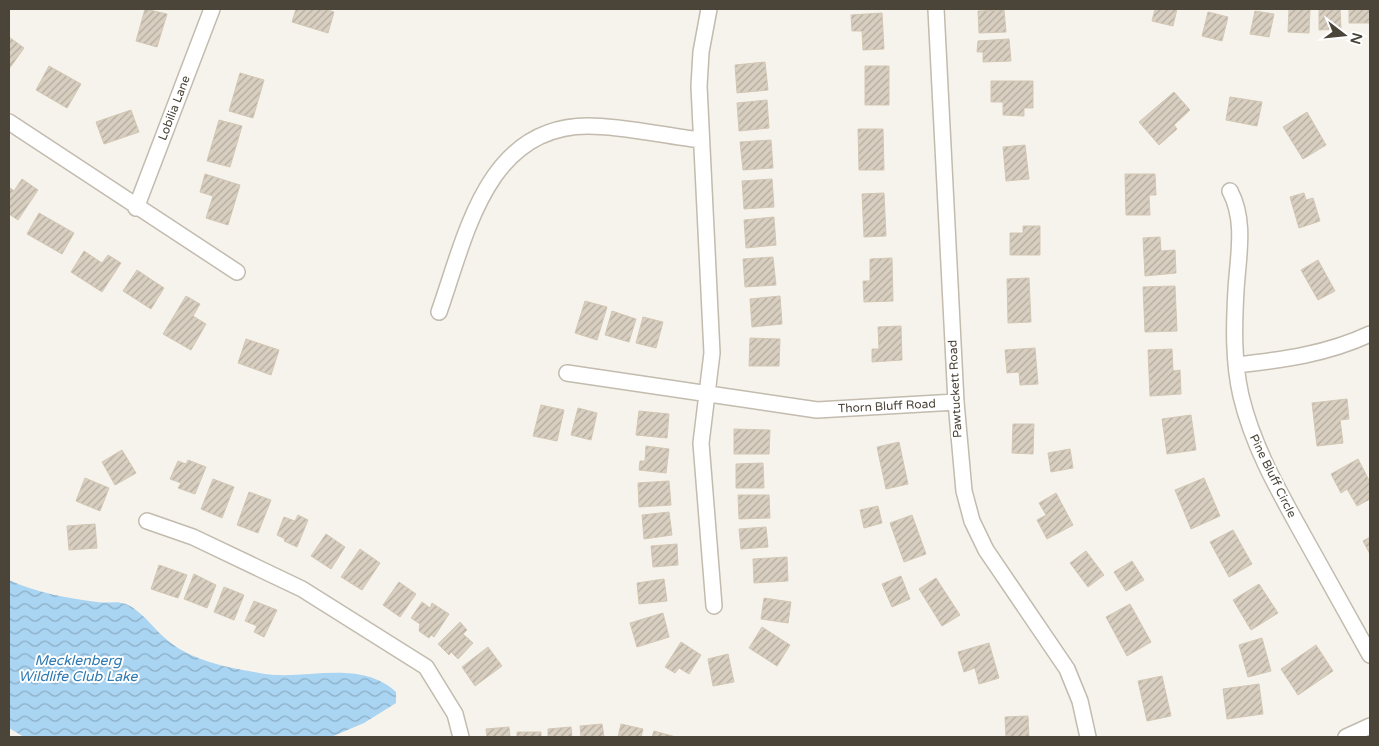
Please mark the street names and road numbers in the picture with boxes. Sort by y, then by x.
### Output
street label: Lobilia Lane [155,73,193,142]
street label: Pawtuckett Road [945,340,965,438]
street label: Thorn Bluff Road [838,396,936,416]
street label: Pine Bluff Circle [1247,432,1299,520]

